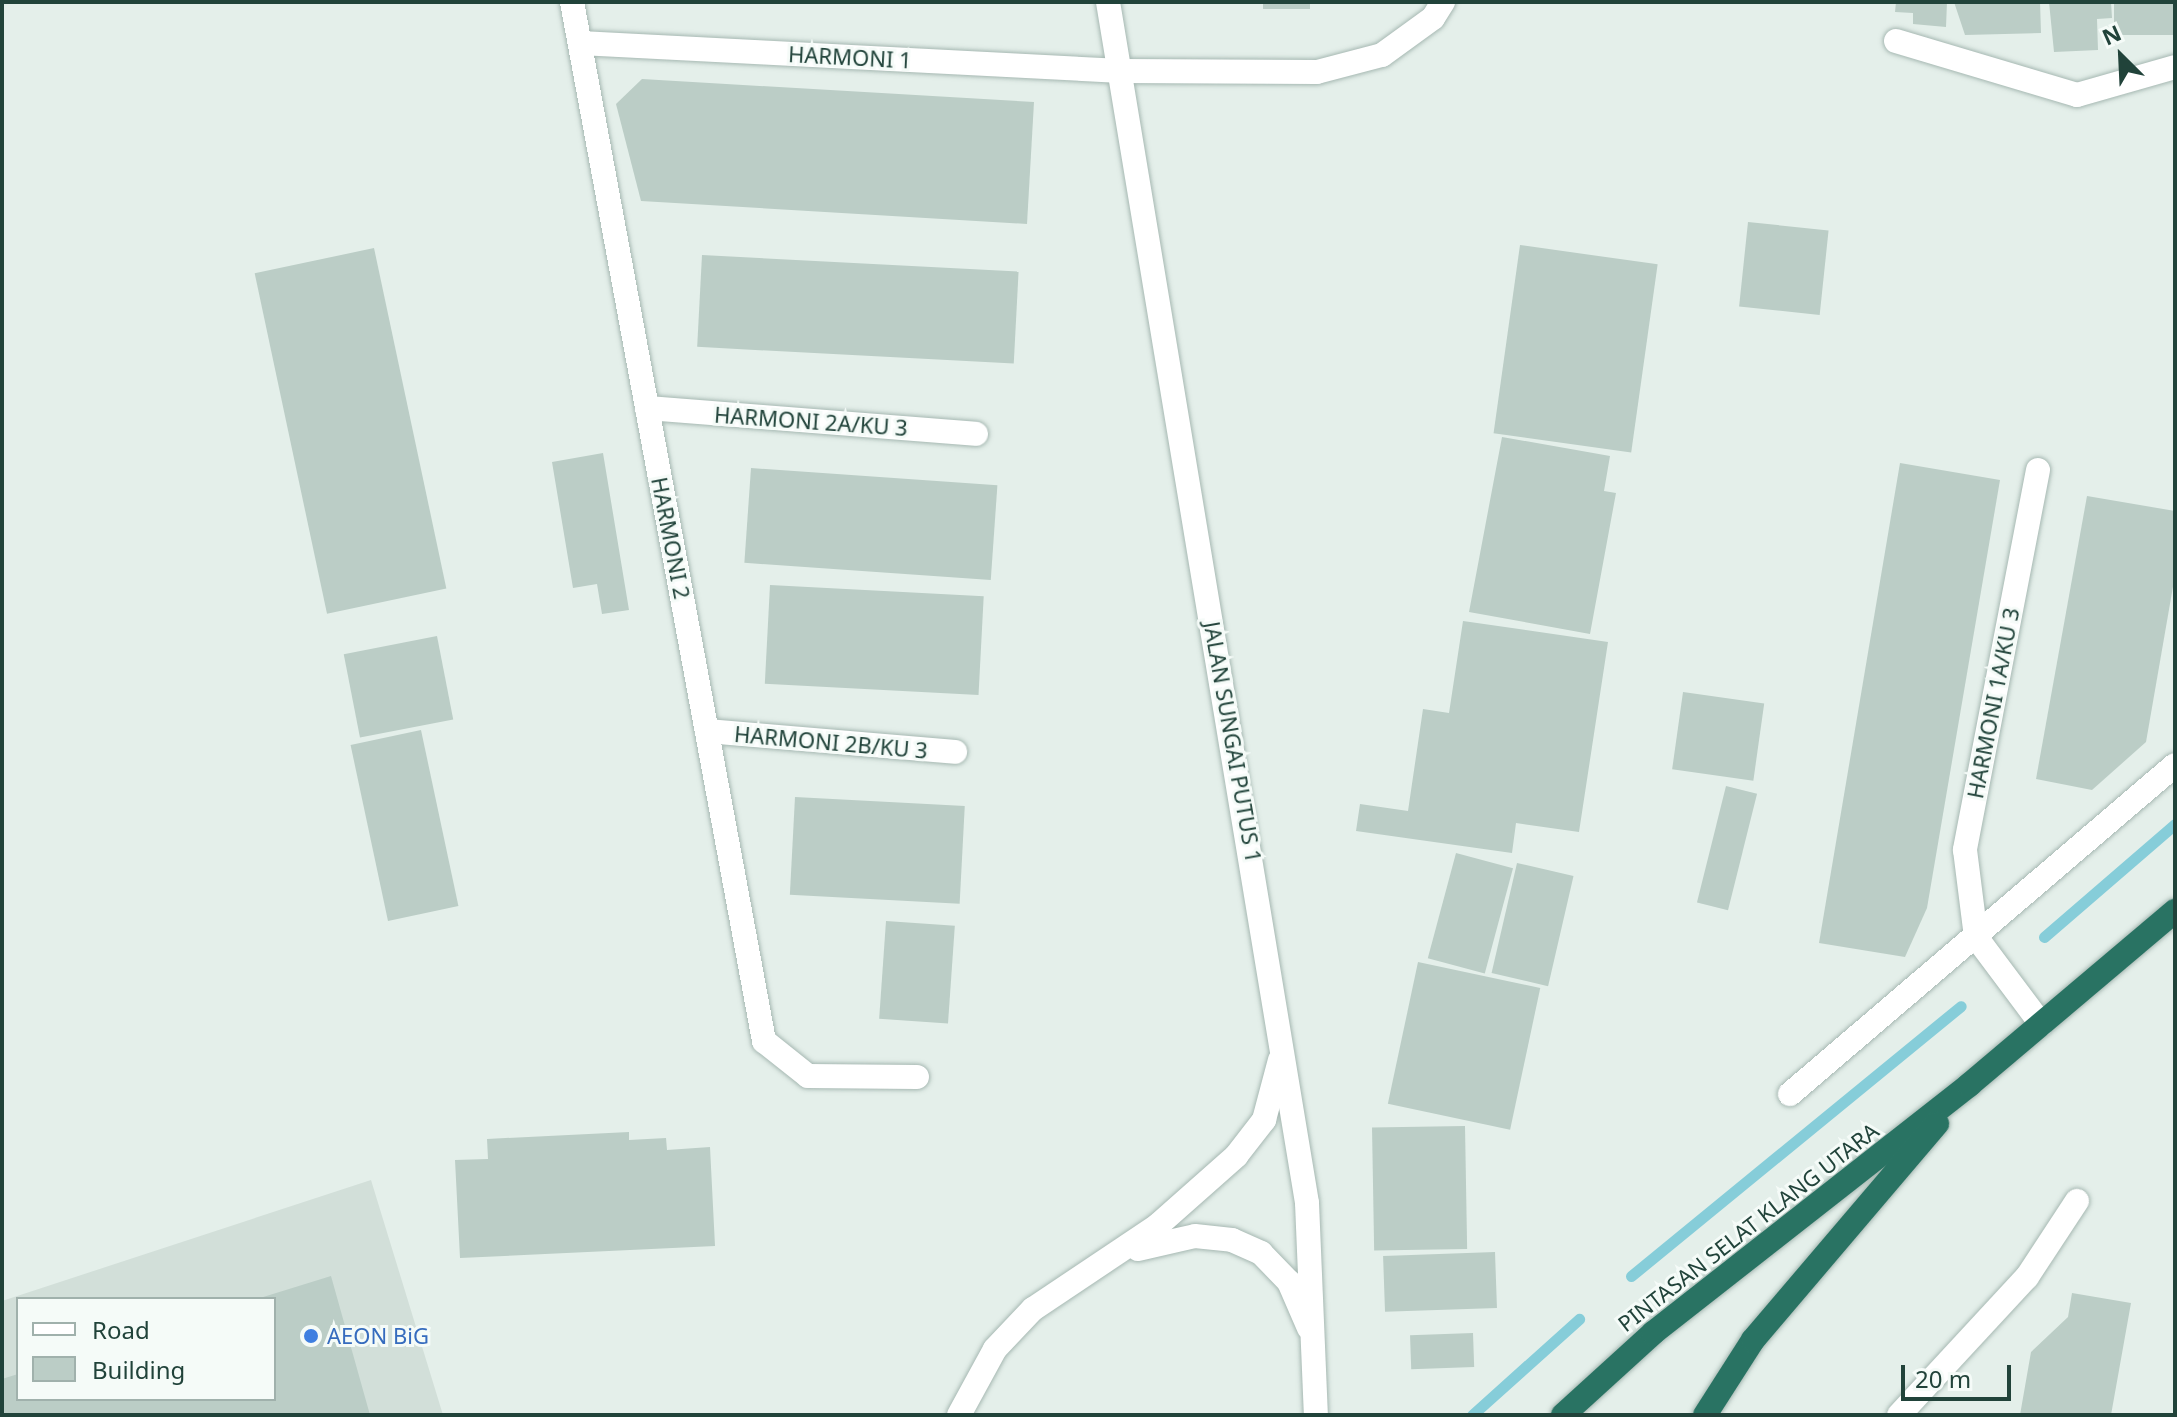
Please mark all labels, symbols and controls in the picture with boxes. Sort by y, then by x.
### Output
north arrow [2081,16,2161,96]
text: N [2097,17,2126,51]
street label: HARMONI 1 [788,41,912,73]
street label: HARMONI 2A/KU 3 [713,401,909,441]
street label: HARMONI 2 [646,475,696,601]
street label: HARMONI 1A/KU 3 [1962,605,2024,801]
street label: JALAN SUNGAI PUTUS 1 [1199,619,1267,865]
street label: HARMONI 2B/KU 3 [733,720,929,764]
street label: PINTASAN SELAT KLANG UTARA [1612,1117,1884,1337]
legend [16,1297,276,1401]
text: Road [92,1313,150,1346]
place label: AEON BiG [327,1323,429,1349]
marker: AEON BiG [302,1327,320,1345]
scale bar [1905,1349,2015,1399]
text: Building [92,1353,185,1386]
text: 20 m [1915,1362,1971,1395]

